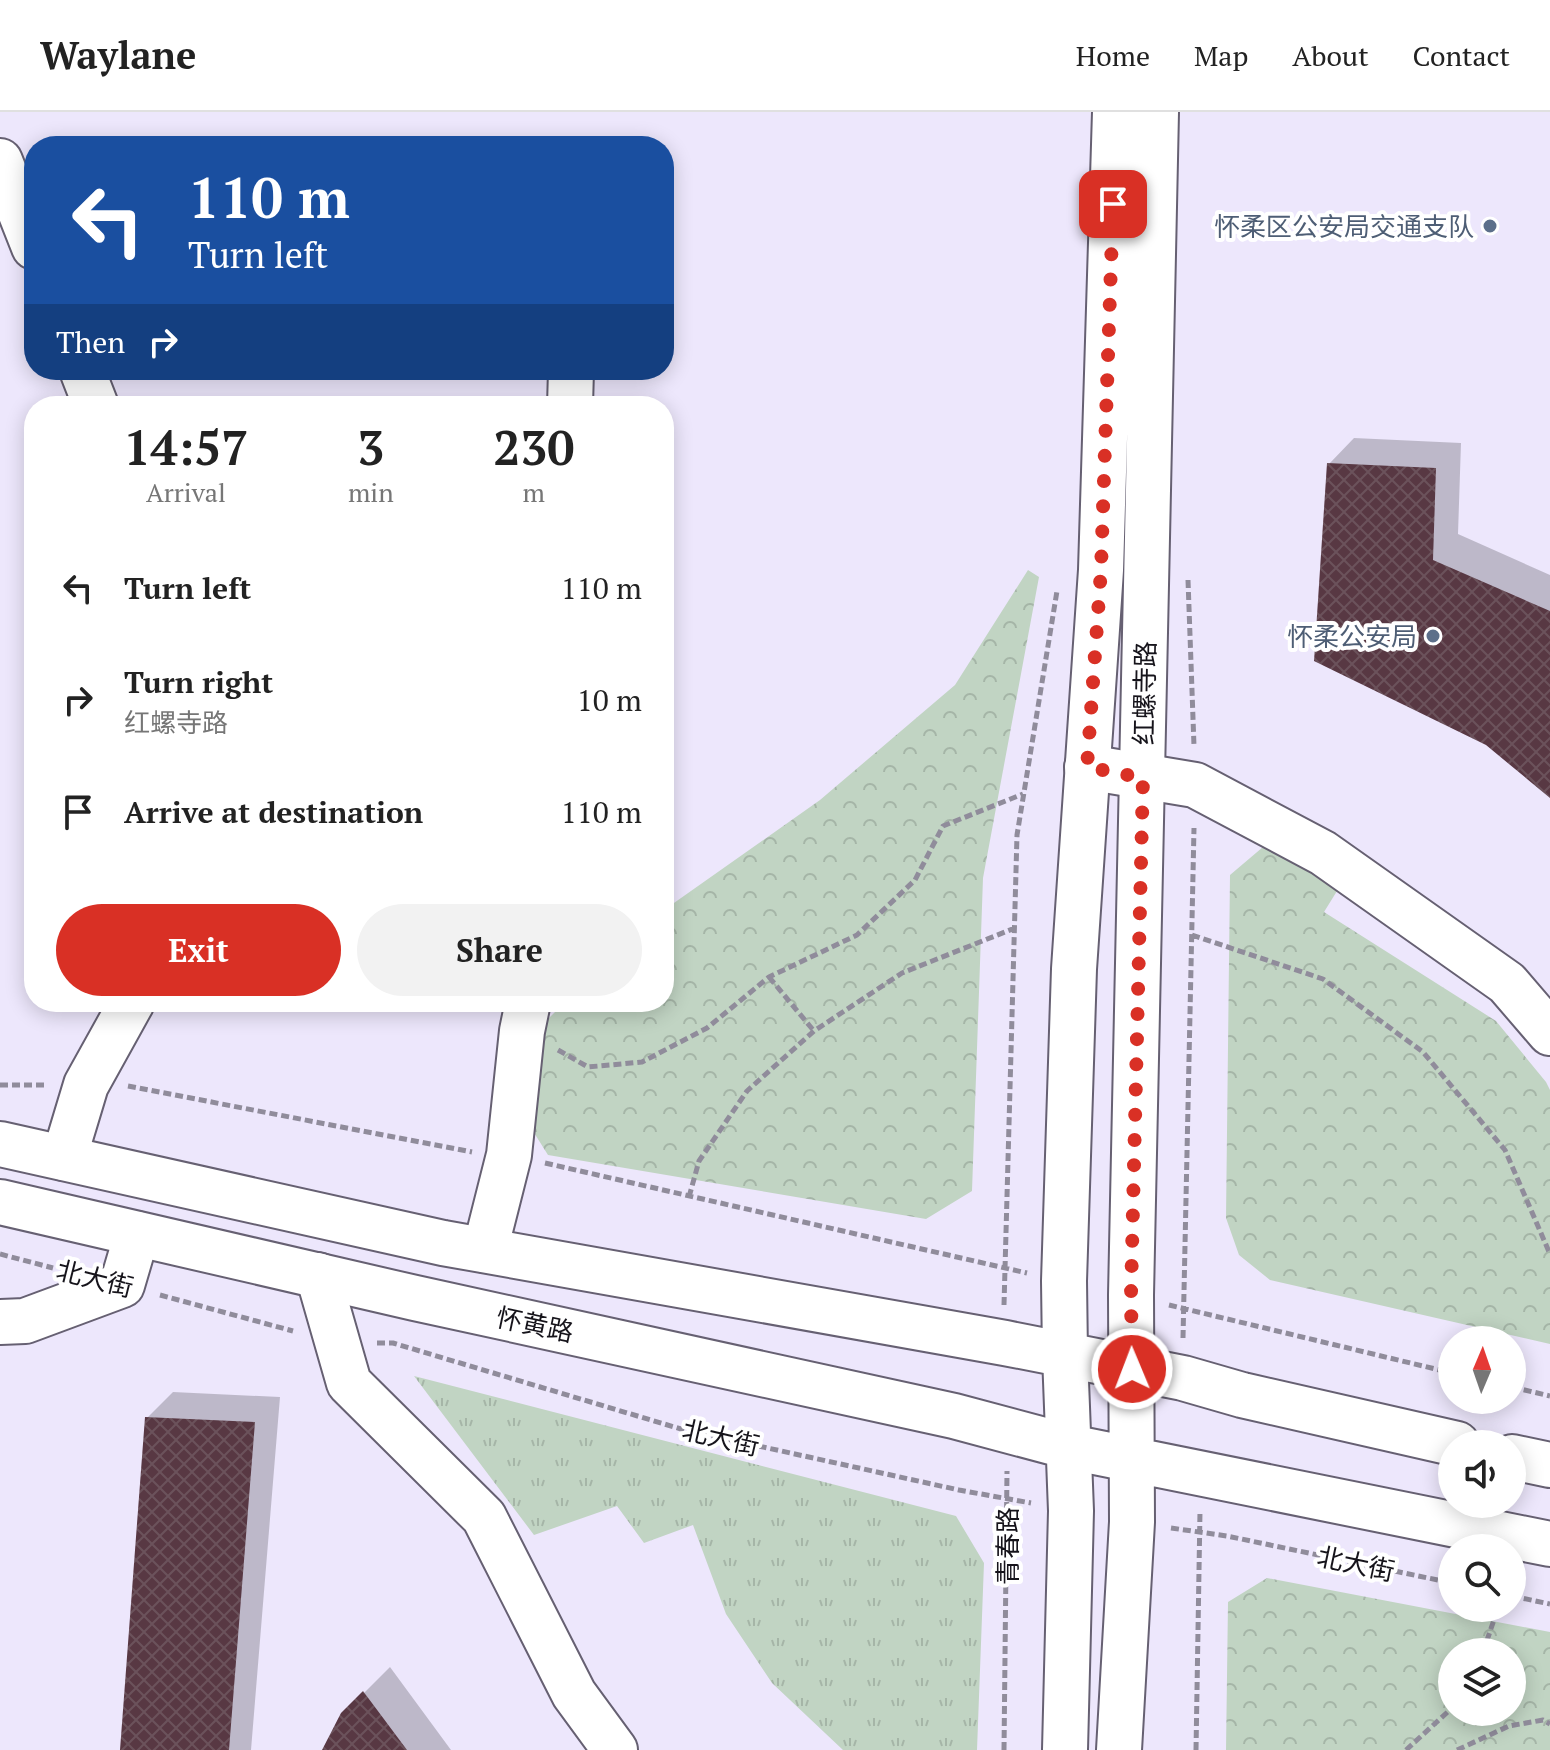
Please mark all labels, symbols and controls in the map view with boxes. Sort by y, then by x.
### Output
text: Waylane [40,30,197,80]
text: Home [1076,37,1150,74]
text: Map [1194,37,1248,74]
text: About [1292,37,1369,74]
text: Contact [1413,37,1510,74]
text: 110 m [188,160,350,234]
icon: left [56,168,160,272]
pin [1079,170,1147,238]
icon: arrive [1091,182,1135,226]
place label: 怀柔区公安局交通支队 [1214,209,1474,243]
marker: 怀柔区公安局交通支队 [1481,217,1499,235]
text: Turn left [188,231,328,278]
icon: right [141,320,185,364]
text: Then [56,322,125,362]
text: 14:57 [123,415,248,479]
text: 3 [357,415,384,479]
text: 230 [493,415,575,479]
text: Arrival [146,475,226,509]
text: min [348,475,394,509]
text: m [523,475,545,509]
icon: left [56,566,100,610]
text: Turn left [124,568,251,608]
text: 110 m [561,568,642,608]
place label: 怀柔公安局 [1287,619,1417,653]
marker: 怀柔公安局 [1424,627,1442,645]
street label: 红螺寺路 [1126,641,1162,745]
text: Turn right [124,662,273,702]
icon: right [56,678,100,722]
text: 10 m [577,680,642,720]
text: 红螺寺路 [124,705,228,739]
icon: arrive [56,790,100,834]
text: Arrive at destination [124,792,423,832]
text: 110 m [561,792,642,832]
button: Exit [56,904,341,996]
button: Share [357,904,642,996]
street label: 北大街 [53,1252,137,1304]
street label: 怀黄路 [493,1299,577,1349]
north arrow [1438,1326,1526,1414]
map controls [1438,1326,1526,1726]
position arrow [1090,1327,1174,1411]
street label: 北大街 [679,1412,763,1462]
button: sound [1438,1430,1526,1518]
street label: 青春路 [990,1507,1024,1585]
button: search [1438,1534,1526,1622]
street label: 北大街 [1314,1538,1398,1588]
button: layers [1438,1638,1526,1726]

